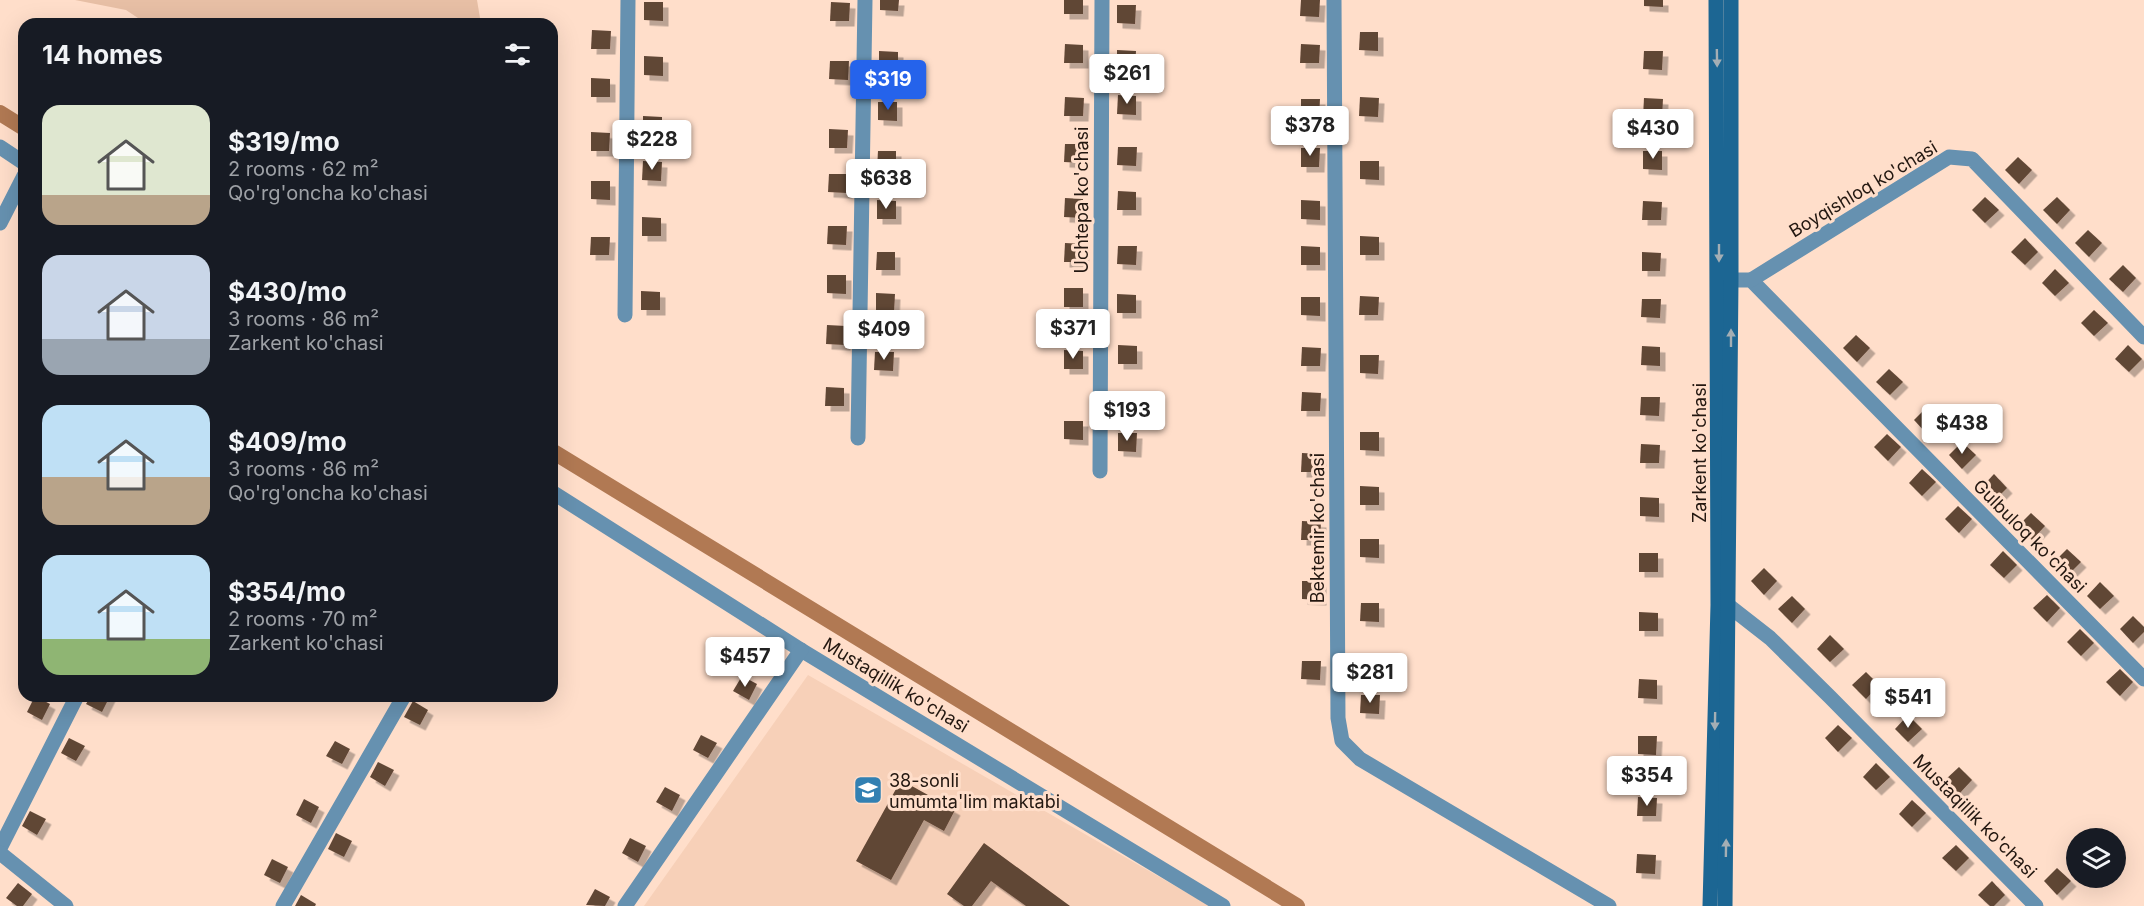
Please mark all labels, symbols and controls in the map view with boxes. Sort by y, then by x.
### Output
icon: filters [501,38,534,71]
text: 14 homes [42,39,163,70]
one-way arrow [1712,49,1722,68]
pin: $261 [1091,54,1163,105]
pin: $319 [852,60,924,111]
text: $261 [1103,61,1151,85]
text: $319 [864,67,912,91]
pin: $378 [1274,106,1346,157]
pin: $430 [1617,109,1689,160]
text: $378 [1285,113,1335,137]
text: $430 [1626,116,1680,140]
pin: $228 [616,120,688,171]
text: $319/mo [228,126,340,157]
text: $228 [626,127,678,151]
street label: Uchtepa ko'chasi [1071,127,1092,273]
icon: home [90,129,162,201]
street label: Boyqishloq ko'chasi [1785,137,1941,241]
text: 2 rooms · 62 m² [228,157,379,181]
pin: $638 [850,159,922,210]
text: $638 [860,166,912,190]
text: Qo'rg'oncha ko'chasi [228,181,428,205]
one-way arrow [1714,244,1724,263]
text: $430/mo [228,276,347,307]
icon: home [90,279,162,351]
text: 3 rooms · 86 m² [228,307,379,331]
pin: $371 [1037,309,1109,360]
pin: $409 [848,310,920,361]
text: $371 [1050,316,1096,340]
text: $409 [857,317,911,341]
one-way arrow [1726,328,1736,347]
text: Zarkent ko'chasi [228,331,384,355]
street label: Zarkent ko'chasi [1689,383,1710,523]
pin: $193 [1091,391,1163,442]
text: $193 [1103,398,1151,422]
pin: $438 [1926,404,1998,455]
text: $438 [1936,411,1988,435]
text: $409/mo [228,426,347,457]
icon: home [90,429,162,501]
street label: Bektemir ko'chasi [1307,453,1328,603]
text: 3 rooms · 86 m² [228,457,379,481]
street label: Gulbuloq ko'chasi [1969,475,2091,597]
text: Qo'rg'oncha ko'chasi [228,481,428,505]
text: $354/mo [228,576,346,607]
icon: home [90,579,162,651]
text: 2 rooms · 70 m² [228,607,378,631]
text: Zarkent ko'chasi [228,631,384,655]
street label: Mustaqillik ko'chasi [819,633,973,737]
pin: $457 [709,637,781,688]
text: $457 [719,644,771,668]
pin: $281 [1334,653,1406,704]
text: $281 [1346,660,1394,684]
pin: $541 [1872,678,1944,729]
text: $541 [1884,685,1932,709]
one-way arrow [1710,712,1720,731]
street label: Mustaqillik ko'chasi [1909,750,2041,882]
pin: $354 [1611,756,1683,807]
text: $354 [1621,763,1673,787]
place label: 38-sonli umumta'lim maktabi [889,770,1060,812]
school or university icon: 38-sonli umumta'lim maktabi [852,774,884,806]
map controls [2066,828,2126,888]
button: layers [2066,828,2126,888]
one-way arrow [1721,838,1731,857]

